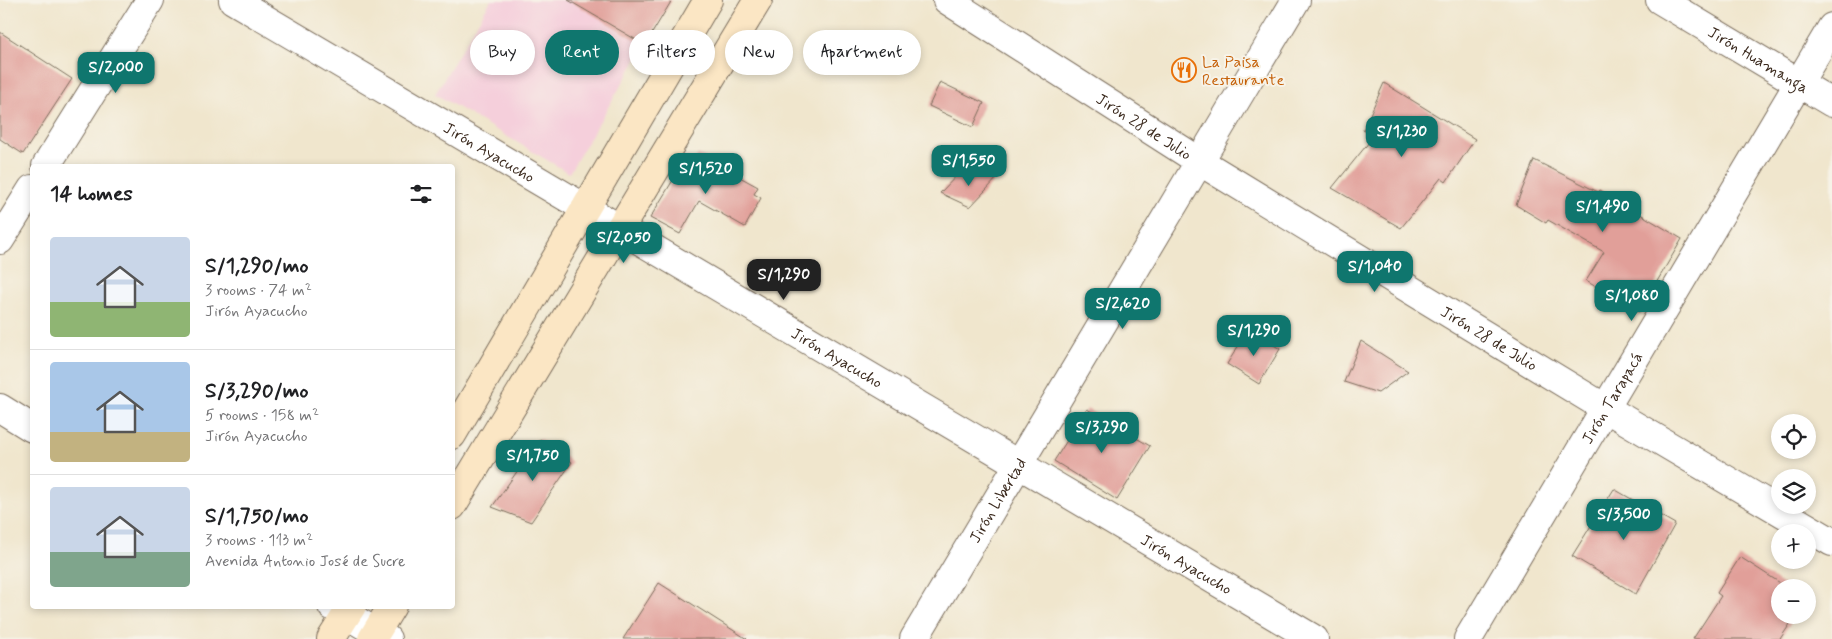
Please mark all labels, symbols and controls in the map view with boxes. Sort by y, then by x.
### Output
street label: Jirón Huamanga [1704,22,1812,99]
chip: Buy [470,30,535,75]
chip: Rent [545,30,619,75]
chip: Filters [629,30,715,75]
chip: New [725,30,793,75]
chip: Apartment [803,30,921,75]
pin: S/2,000 [70,52,162,94]
place label: La Paisa Restaurante [1202,52,1284,91]
text: S/2,000 [89,57,143,78]
restaurant icon: La Paisa Restaurante [1171,57,1197,83]
street label: Jirón 28 de Julio [1092,89,1195,166]
pin: S/1,230 [1356,116,1448,158]
street label: Jirón Ayacucho [439,118,538,188]
text: S/1,230 [1377,121,1427,142]
pin: S/1,550 [923,144,1015,187]
text: S/1,550 [943,150,995,171]
pin: S/1,520 [660,152,752,195]
text: S/1,520 [679,158,733,179]
text: 14 homes [50,180,133,208]
icon: filters [407,180,435,208]
pin: S/1,490 [1557,190,1649,233]
text: S/1,490 [1576,196,1630,217]
pin: S/2,050 [578,222,670,264]
text: S/2,050 [597,227,651,248]
pin: S/1,040 [1329,250,1421,293]
text: S/1,290/mo [205,252,308,280]
text: S/1,040 [1348,256,1402,277]
icon: home [90,257,150,317]
pin: S/1,290 [738,258,830,301]
text: S/1,290 [758,264,810,285]
text: 3 rooms · 74 m² [205,280,312,301]
pin: S/1,080 [1586,280,1678,322]
text: S/1,080 [1605,285,1659,306]
pin: S/2,620 [1077,288,1169,330]
text: S/2,620 [1096,293,1150,314]
text: Jirón Ayacucho [205,301,308,322]
street label: Jirón 28 de Julio [1436,302,1541,376]
pin: S/1,290 [1208,314,1300,357]
text: S/1,290 [1228,320,1280,341]
street label: Jirón Ayacucho [787,323,886,394]
street label: Jirón Tarapacá [1577,348,1648,448]
text: S/3,290/mo [205,377,309,405]
icon: home [90,382,150,442]
text: 5 rooms · 158 m² [205,405,319,426]
pin: S/3,290 [1056,412,1148,454]
map controls [1771,414,1816,624]
button: locate [1771,414,1816,459]
text: S/3,290 [1076,417,1128,438]
text: Jirón Ayacucho [205,426,308,447]
pin: S/1,750 [487,440,579,482]
text: S/1,750 [507,445,559,466]
street label: Jirón Libertad [965,454,1032,547]
button: layers [1771,469,1816,514]
pin: S/3,500 [1578,498,1670,541]
text: S/1,750/mo [205,502,309,530]
text: S/3,500 [1597,504,1651,525]
icon: home [90,507,150,567]
button: + [1771,524,1816,569]
text: 3 rooms · 113 m² [205,530,313,551]
street label: Jirón Ayacucho [1137,530,1236,600]
text: Avenida Antonio José de Sucre [205,551,406,572]
button: − [1771,579,1816,624]

